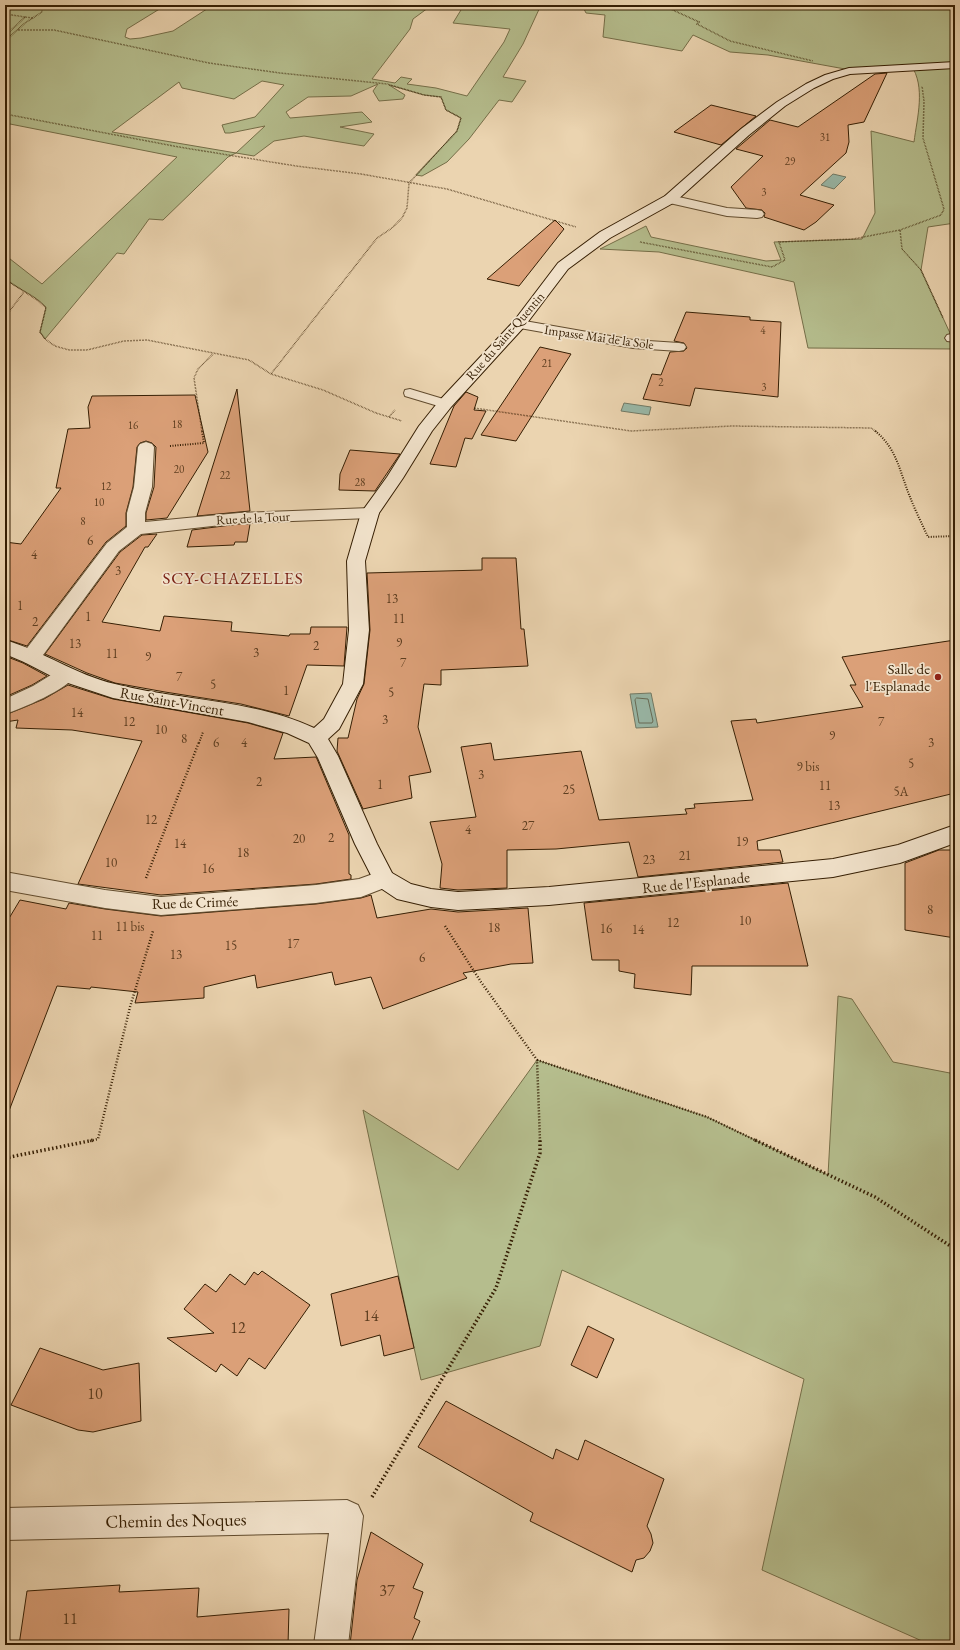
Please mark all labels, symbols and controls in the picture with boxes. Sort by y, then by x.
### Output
house number: 31 [820,130,830,144]
house number: 29 [785,154,796,168]
house number: 3 [761,185,767,199]
street label: Rue du Saint-Quentin [462,288,548,384]
street label: Impasse Mai de la Sole [543,321,655,353]
house number: 4 [760,323,766,337]
house number: 21 [542,356,552,370]
house number: 2 [658,375,664,389]
house number: 3 [761,380,767,394]
house number: 18 [172,417,182,431]
house number: 16 [128,418,139,432]
house number: 20 [174,462,184,476]
house number: 22 [220,468,231,482]
house number: 28 [355,475,365,489]
house number: 12 [101,479,112,493]
house number: 10 [94,495,104,509]
street label: Rue de la Tour [216,508,291,528]
house number: 8 [80,514,86,528]
house number: 6 [87,532,93,549]
house number: 4 [31,546,38,563]
house number: 3 [115,562,121,579]
district label: SCY-CHAZELLES [162,567,304,589]
house number: 13 [386,590,398,607]
house number: 1 [17,597,23,614]
house number: 1 [85,608,91,625]
house number: 11 [393,610,405,627]
house number: 2 [32,613,39,630]
house number: 9 [396,634,403,651]
house number: 13 [69,635,81,652]
house number: 2 [313,637,320,654]
house number: 3 [253,644,259,661]
house number: 11 [106,645,118,662]
house number: 9 [145,648,152,665]
house number: 7 [400,654,407,671]
place label: Salle de l'Esplanade [866,659,930,695]
house number: 7 [176,668,183,685]
marker: Salle de l'Esplanade [933,672,943,682]
house number: 5 [210,676,216,693]
street label: Rue Saint-Vincent [118,682,226,720]
house number: 1 [283,682,289,699]
house number: 5 [388,684,394,701]
house number: 14 [71,704,84,721]
house number: 3 [382,711,388,728]
house number: 12 [123,713,136,730]
house number: 7 [878,713,885,730]
house number: 10 [155,721,167,738]
house number: 9 [829,727,836,744]
house number: 8 [181,730,187,747]
house number: 6 [213,734,219,751]
house number: 4 [241,734,248,751]
house number: 3 [928,734,934,751]
house number: 5 [908,755,914,772]
house number: 9 bis [797,758,819,775]
house number: 3 [478,766,484,783]
house number: 2 [256,773,263,790]
house number: 1 [377,776,383,793]
house number: 11 [819,777,831,794]
house number: 25 [563,781,575,798]
house number: 5A [893,783,910,800]
house number: 13 [828,797,840,814]
house number: 12 [145,811,158,828]
house number: 27 [522,817,535,834]
house number: 4 [465,821,472,838]
house number: 2 [328,829,335,846]
house number: 20 [293,830,305,847]
house number: 19 [736,833,749,850]
house number: 14 [174,835,187,852]
house number: 18 [237,844,249,861]
house number: 21 [679,847,691,864]
house number: 23 [643,851,655,868]
house number: 10 [105,854,117,871]
house number: 16 [202,860,214,877]
street label: Rue de l'Esplanade [641,867,751,897]
street label: Rue de Crimée [151,891,239,913]
house number: 8 [927,901,933,918]
house number: 10 [739,912,751,929]
house number: 12 [667,914,680,931]
house number: 11 bis [115,918,145,935]
house number: 18 [488,919,500,936]
house number: 16 [600,920,612,937]
house number: 14 [632,921,645,938]
house number: 11 [91,927,103,944]
house number: 17 [287,935,300,952]
house number: 15 [225,937,237,954]
house number: 13 [170,946,182,963]
house number: 6 [419,949,425,966]
house number: 14 [363,1305,379,1326]
house number: 12 [230,1317,246,1338]
house number: 10 [87,1383,103,1404]
street label: Chemin des Noques [105,1507,247,1533]
house number: 37 [379,1580,395,1601]
house number: 11 [62,1608,78,1629]

